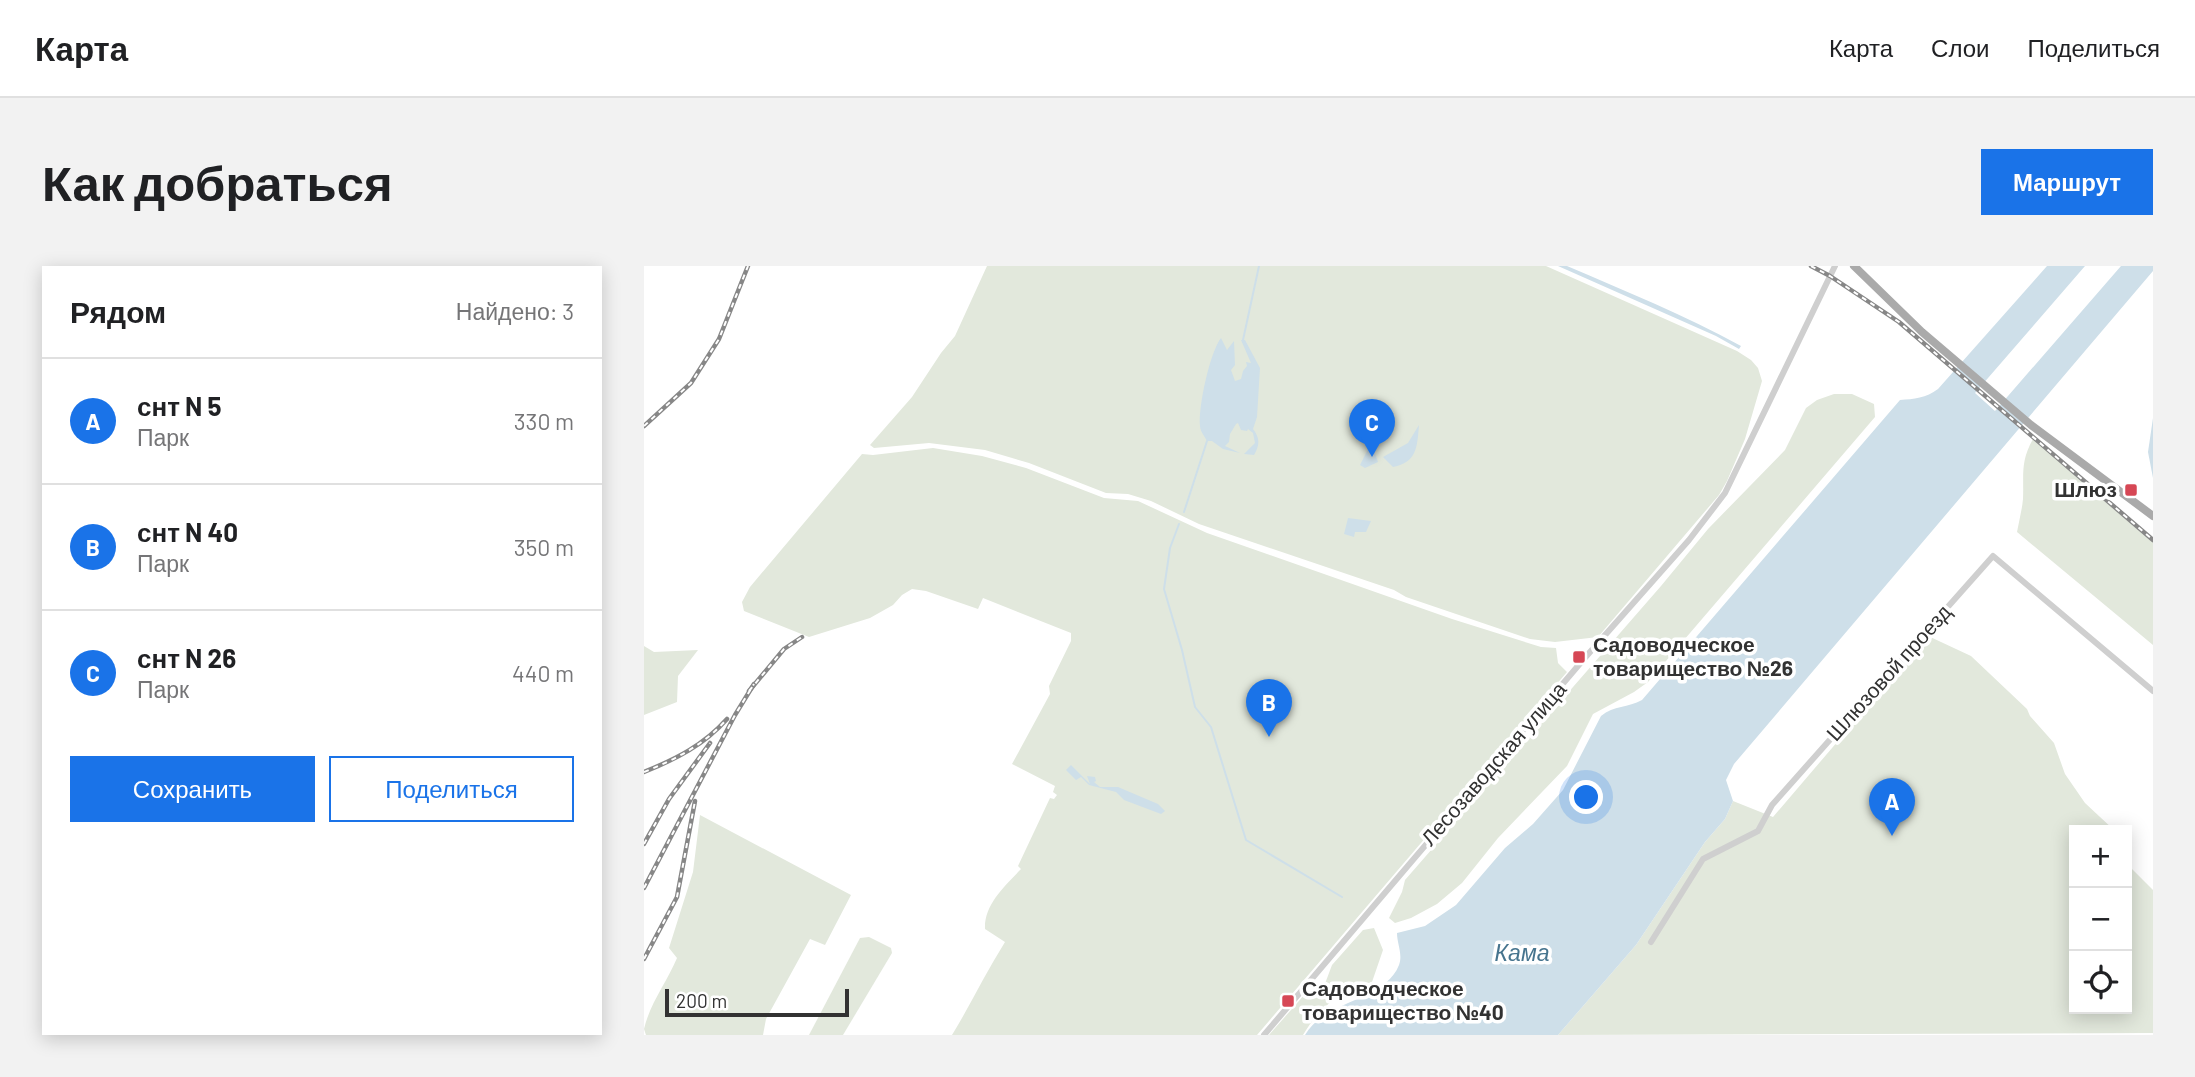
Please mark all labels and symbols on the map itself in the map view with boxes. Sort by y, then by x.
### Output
pin: C [1349,399,1395,457]
place label: Шлюз [2054,476,2117,501]
marker: Шлюз [2123,482,2139,498]
street label: Шлюзовой проезд [1820,599,1955,745]
place label: Садоводческое товарищество №26 [1593,631,1793,680]
marker: Садоводческое товарищество №26 [1571,649,1587,665]
street label: Лесозаводская улица [1415,676,1571,850]
pin: B [1246,679,1292,737]
pin: A [1869,778,1915,836]
your location [1569,780,1603,814]
water label: Кама [1495,938,1549,966]
place label: Садоводческое товарищество №40 [1302,975,1504,1024]
scale bar [665,986,849,1018]
marker: Садоводческое товарищество №40 [1280,993,1296,1009]

